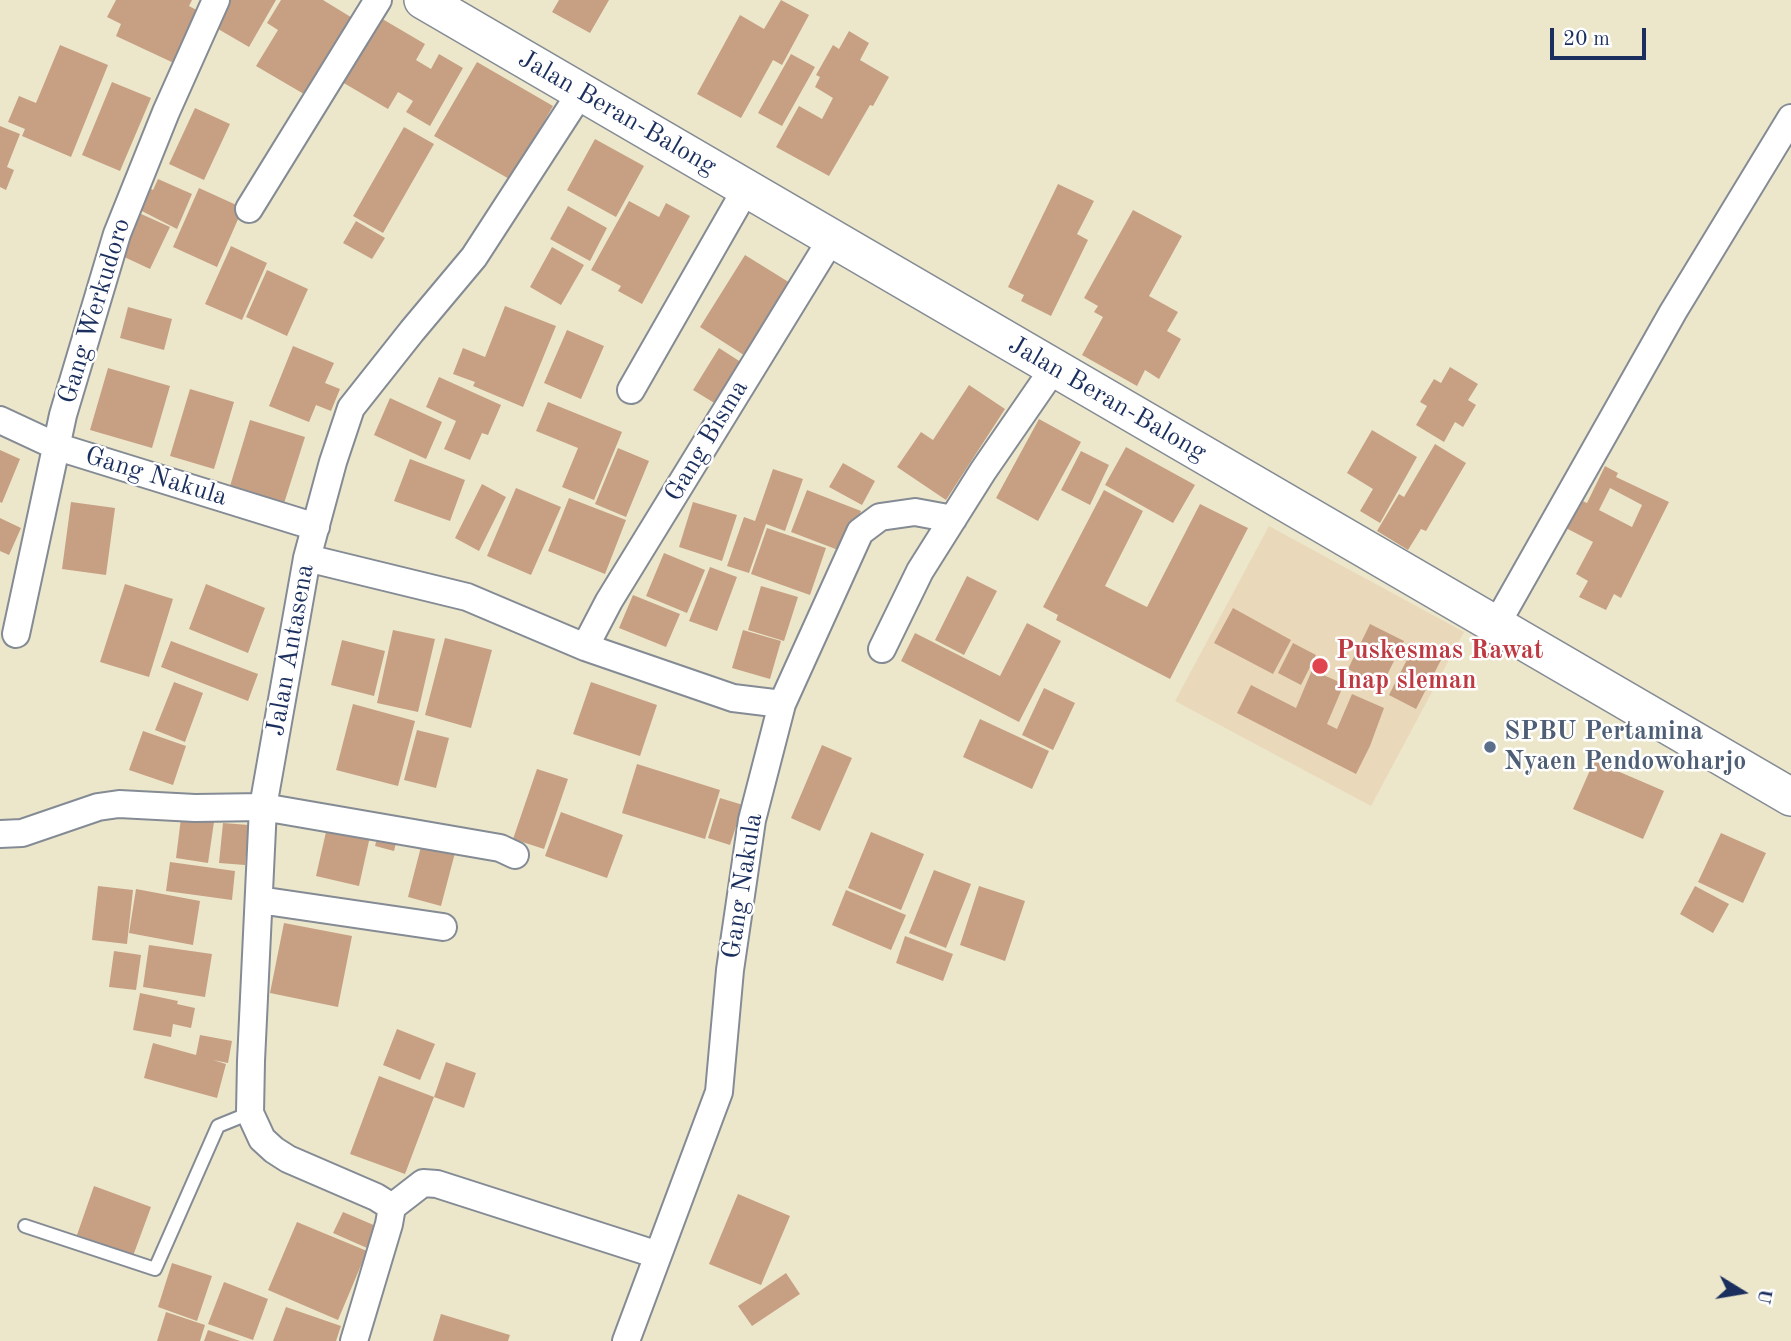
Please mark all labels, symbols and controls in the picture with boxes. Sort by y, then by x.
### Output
scale bar [1553,14,1649,58]
text: 20 m [1563,29,1610,50]
street label: Jalan Beran-Balong [512,44,722,182]
street label: Gang Werkudoro [52,215,138,407]
street label: Jalan Beran-Balong [1002,330,1212,468]
street label: Gang Bisma [658,374,756,508]
street label: Gang Nakula [81,441,231,513]
street label: Jalan Antasena [261,562,321,738]
place label: Puskesmas Rawat Inap sleman [1336,635,1544,696]
marker: Puskesmas Rawat Inap sleman [1310,656,1330,676]
place label: SPBU Pertamina Nyaen Pendowoharjo [1504,716,1746,778]
marker: SPBU Pertamina Nyaen Pendowoharjo [1482,739,1498,755]
street label: Gang Nakula [716,811,770,961]
north arrow [1707,1257,1777,1327]
text: U [1752,1287,1774,1305]

